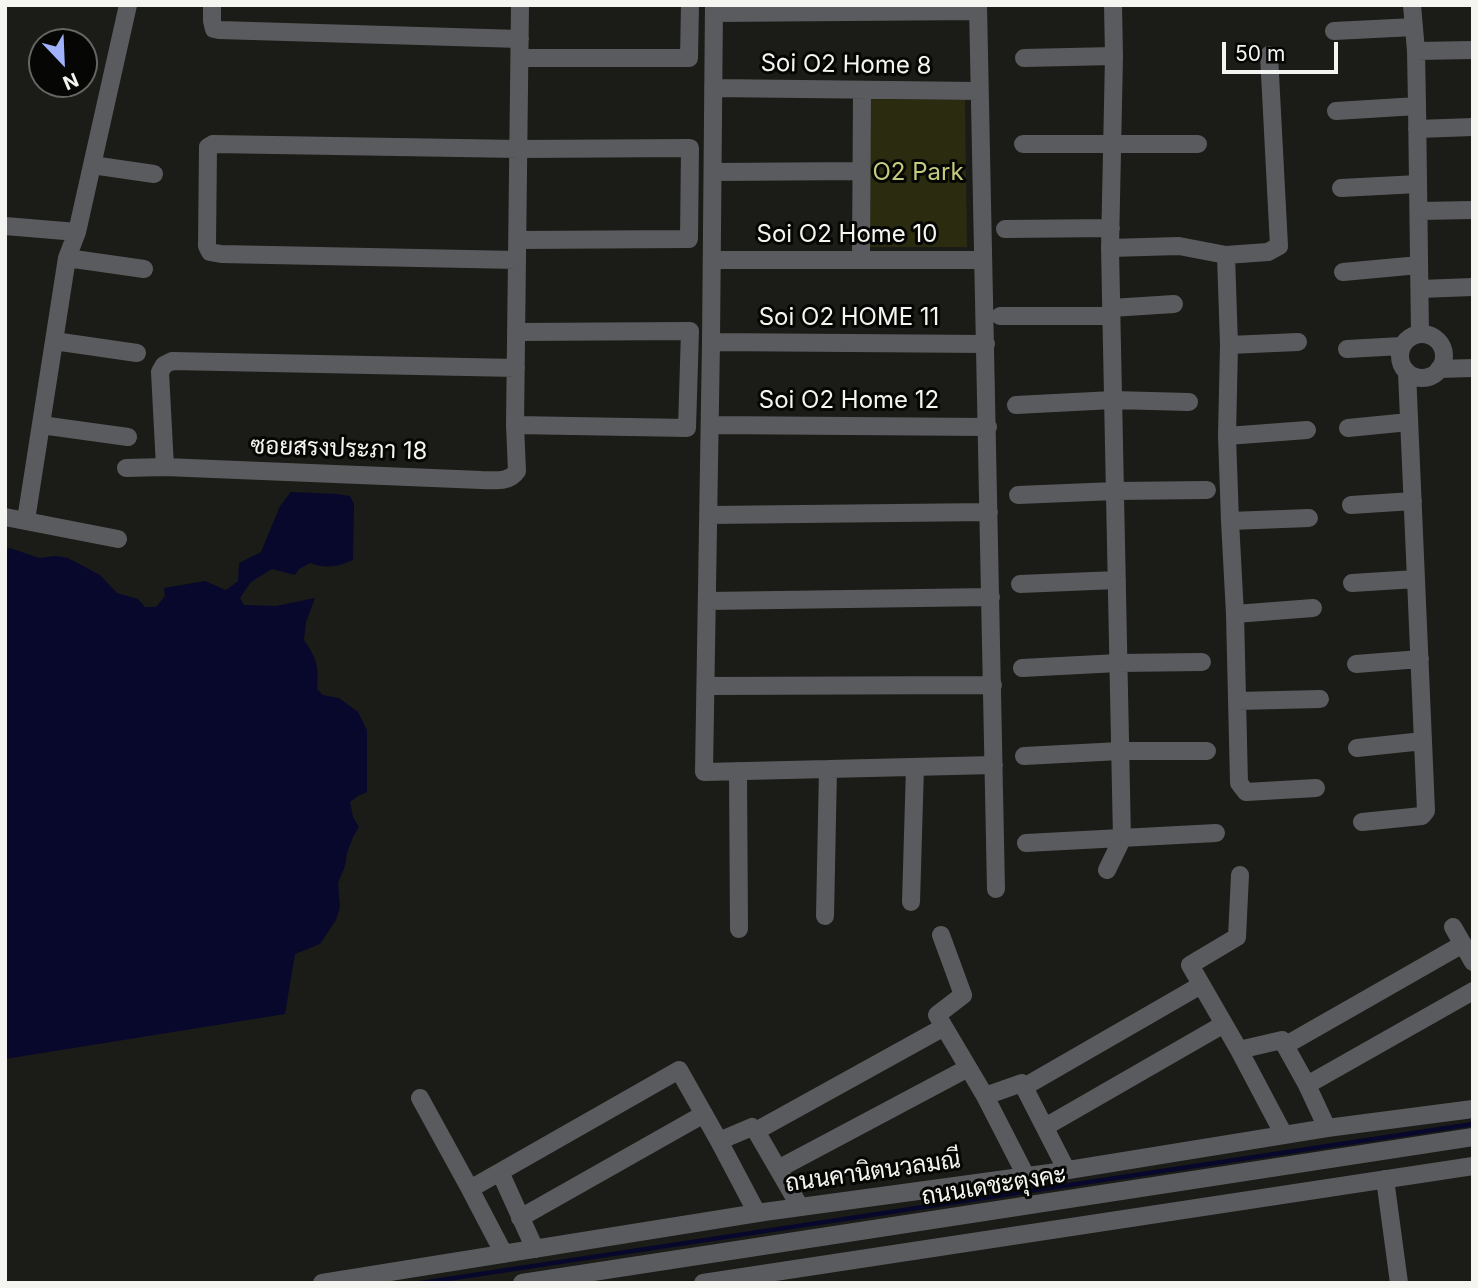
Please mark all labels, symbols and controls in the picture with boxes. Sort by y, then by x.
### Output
north arrow [28,28,98,98]
scale bar [1226,28,1342,72]
text: 50 m [1235,41,1285,66]
street label: Soi O2 Home 8 [760,49,932,81]
text: N [59,68,82,94]
park label: O2 Park [872,159,964,187]
street label: Soi O2 Home 10 [757,221,937,249]
street label: Soi O2 HOME 11 [759,304,939,332]
street label: Soi O2 Home 12 [759,387,939,415]
street label: ซอยสรงประภา 18 [250,432,428,466]
street label: ถนนคานิตนวลมณี [784,1145,962,1199]
street label: ถนนเดชะตุงคะ [920,1160,1068,1212]

